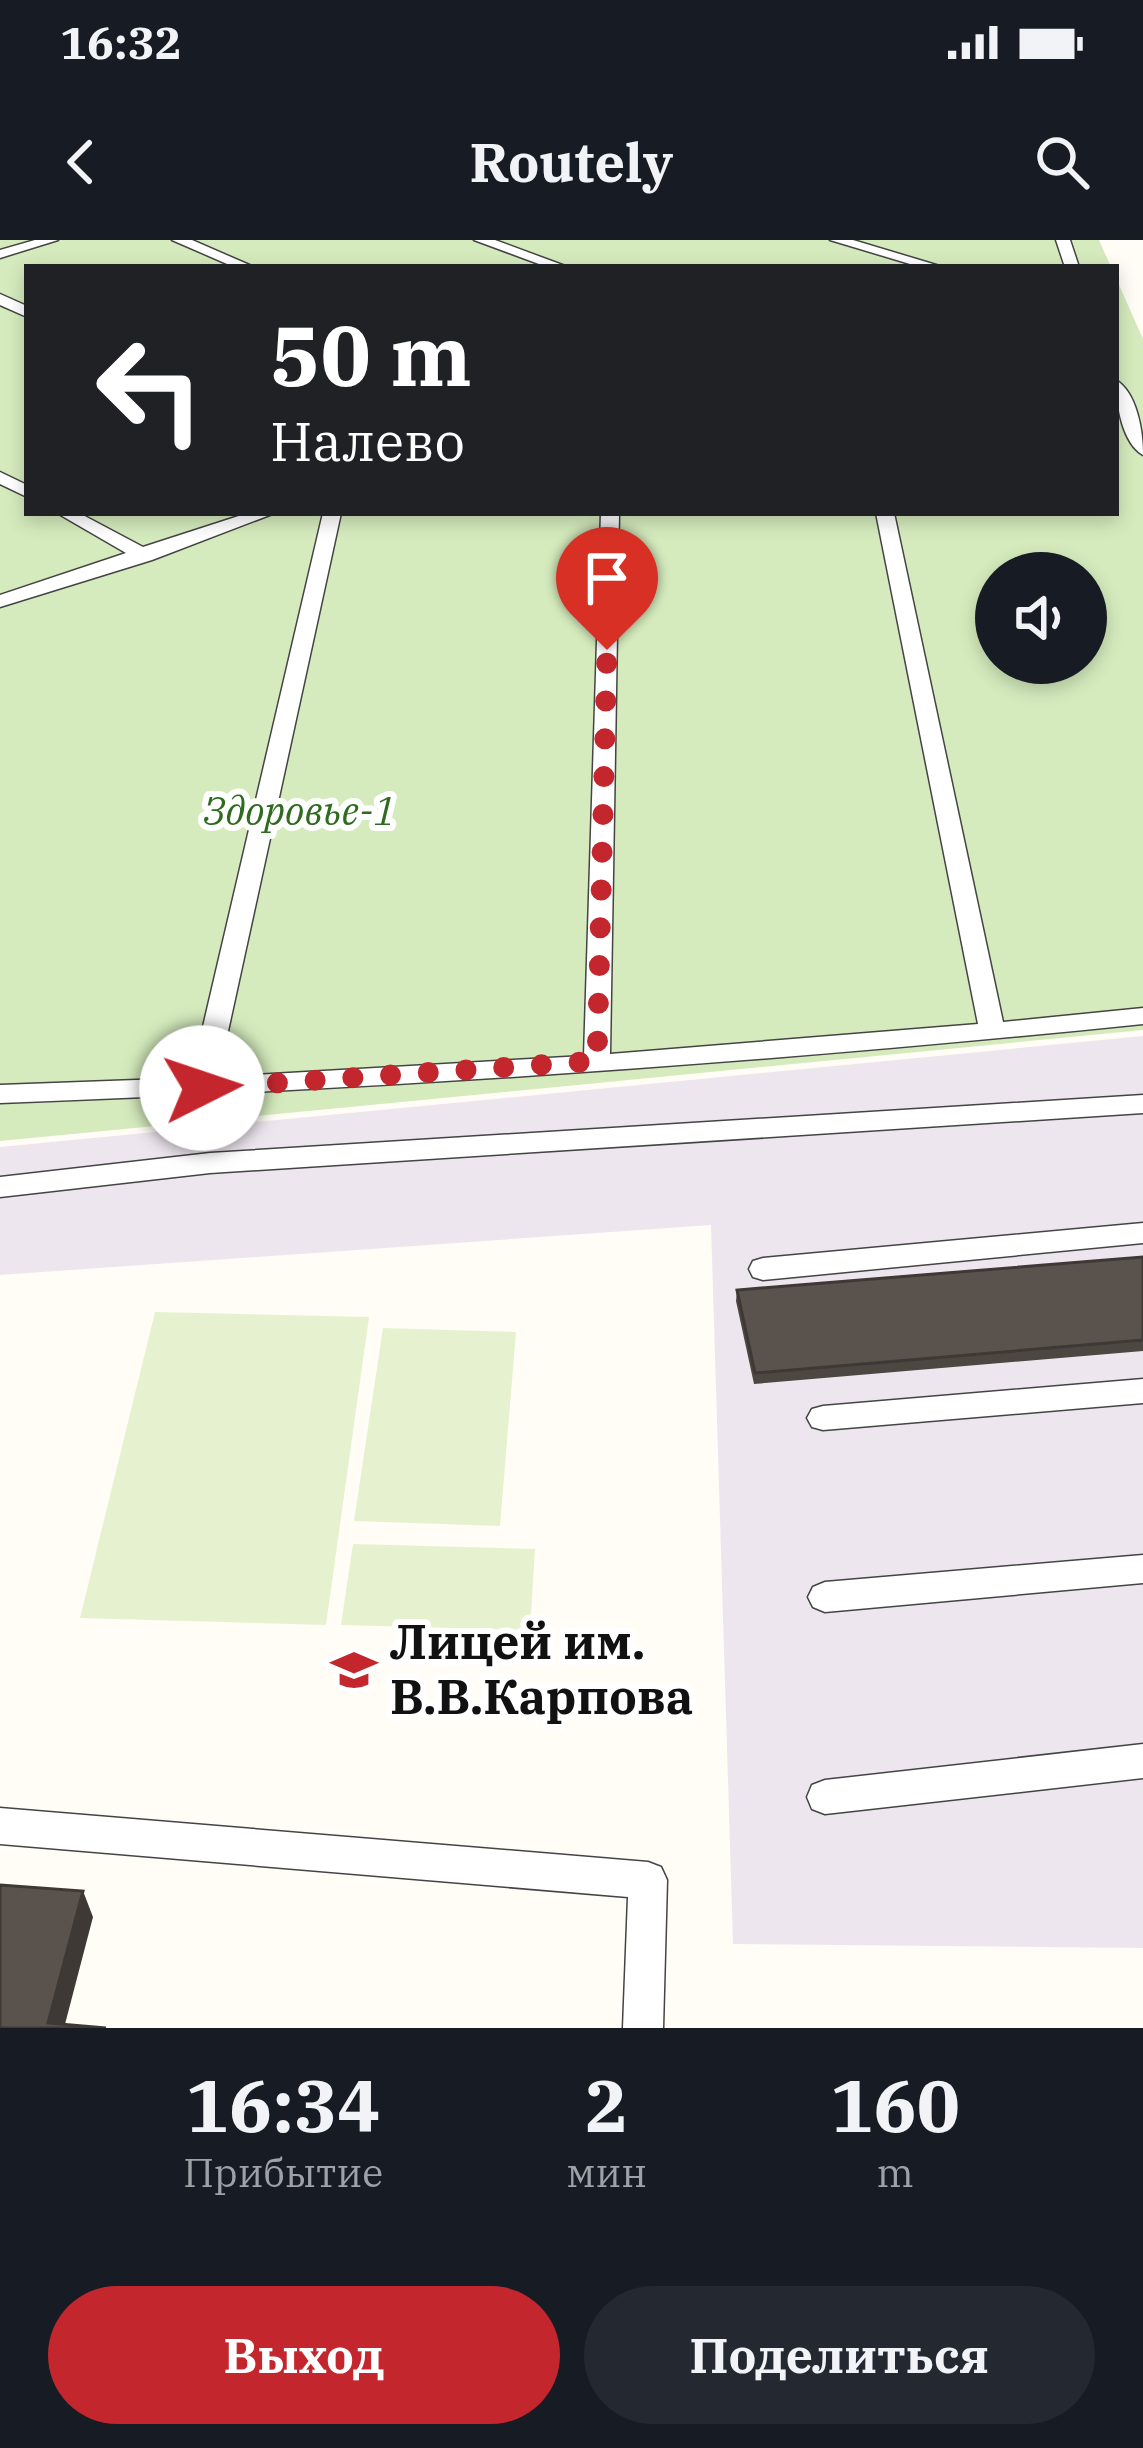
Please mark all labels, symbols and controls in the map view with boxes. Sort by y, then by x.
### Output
text: 16:32 [60,13,182,71]
text: Routely [470,127,673,197]
icon: back [48,129,114,195]
icon: search [1029,129,1095,195]
text: 50 m [270,300,472,409]
icon: left [72,312,228,468]
text: Налево [270,406,465,476]
pin [556,527,658,650]
icon: arrive [574,545,640,611]
map controls [975,552,1107,684]
button: sound [975,552,1107,684]
park label: Здоровье-1 [203,785,395,836]
position arrow [139,1025,265,1151]
place label: Лицей им. В.В.Карпова [390,1610,693,1727]
school or university icon: Лицей им. В.В.Карпова [329,1645,379,1695]
text: 16:34 [186,2058,380,2152]
text: 2 [585,2058,628,2152]
text: 160 [830,2058,960,2152]
text: Прибытие [183,2147,383,2198]
text: мин [566,2147,647,2198]
text: m [876,2147,914,2198]
button: Выход [48,2286,560,2424]
button: Поделиться [584,2286,1095,2424]

